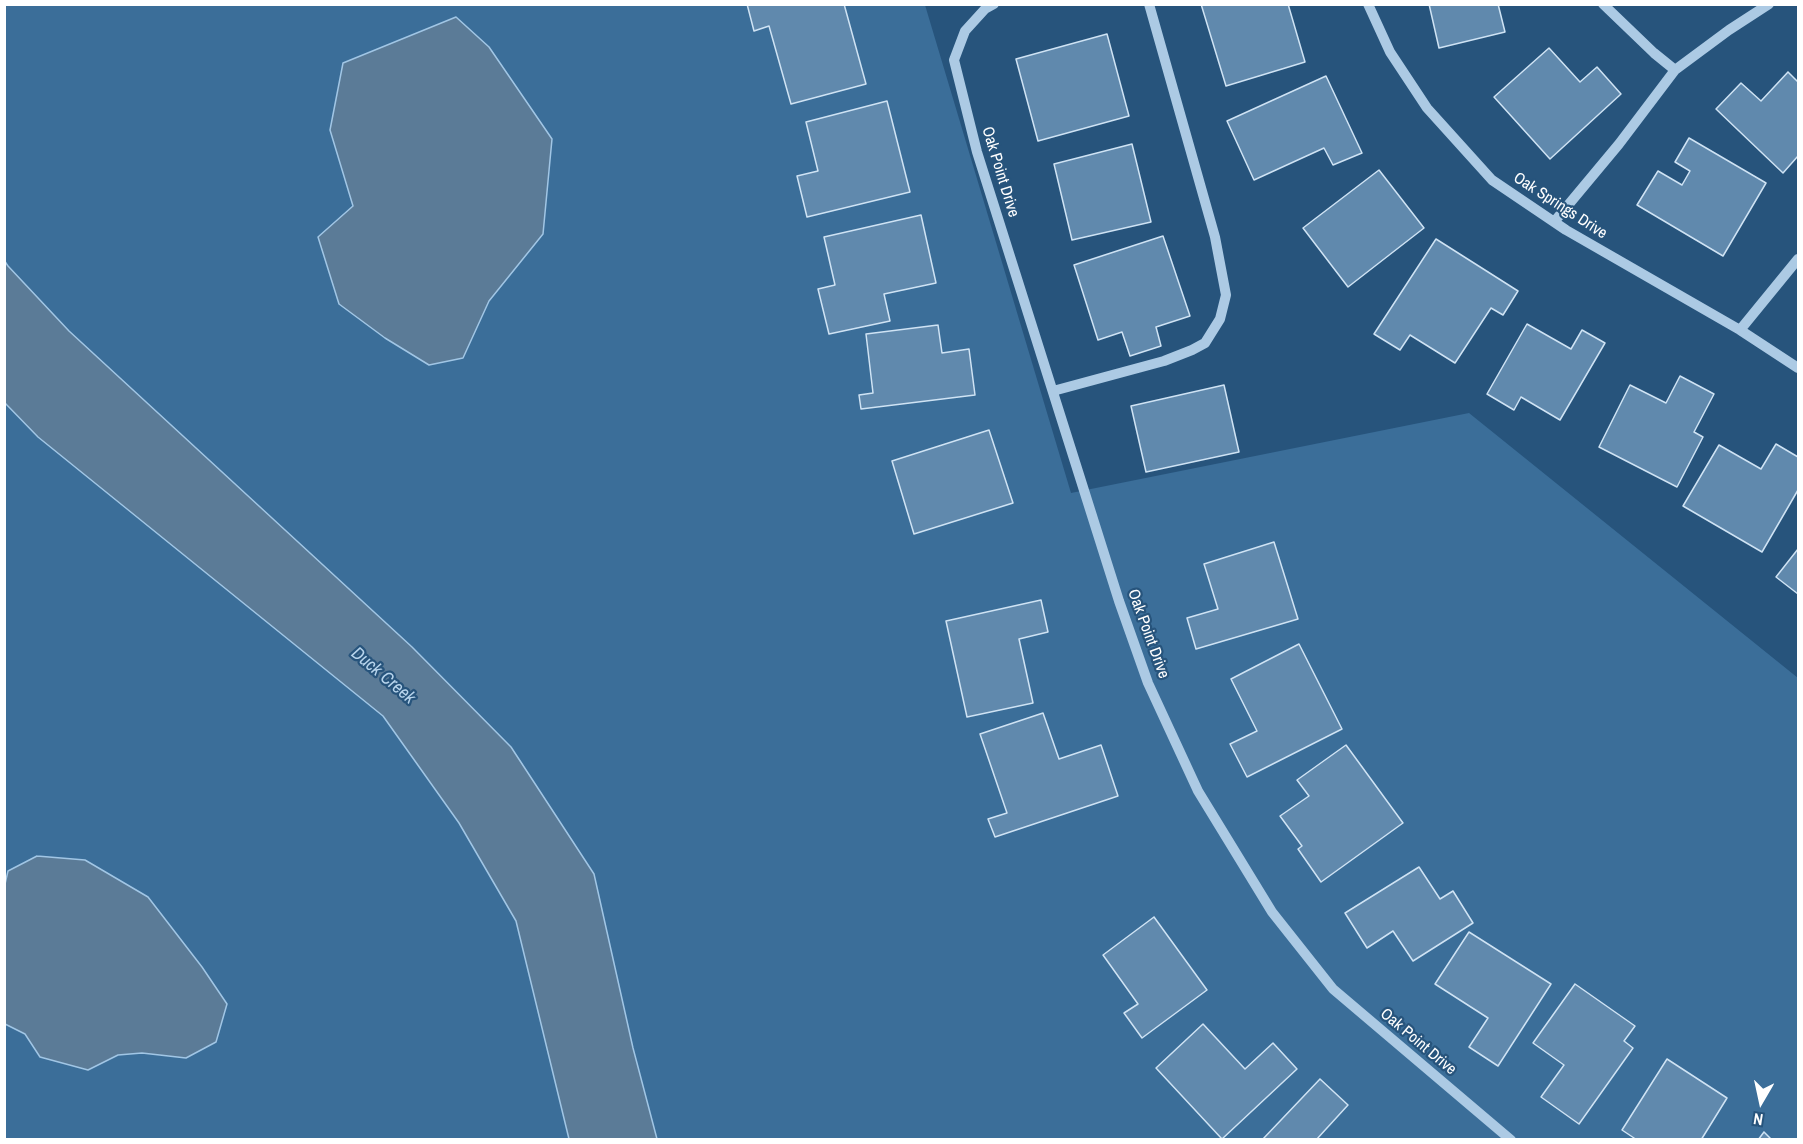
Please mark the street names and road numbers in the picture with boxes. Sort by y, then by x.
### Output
street label: Oak Point Drive [977,125,1023,219]
street label: Oak Springs Drive [1510,169,1610,243]
street label: Oak Point Drive [1123,587,1173,681]
street label: Oak Point Drive [1376,1005,1460,1079]

